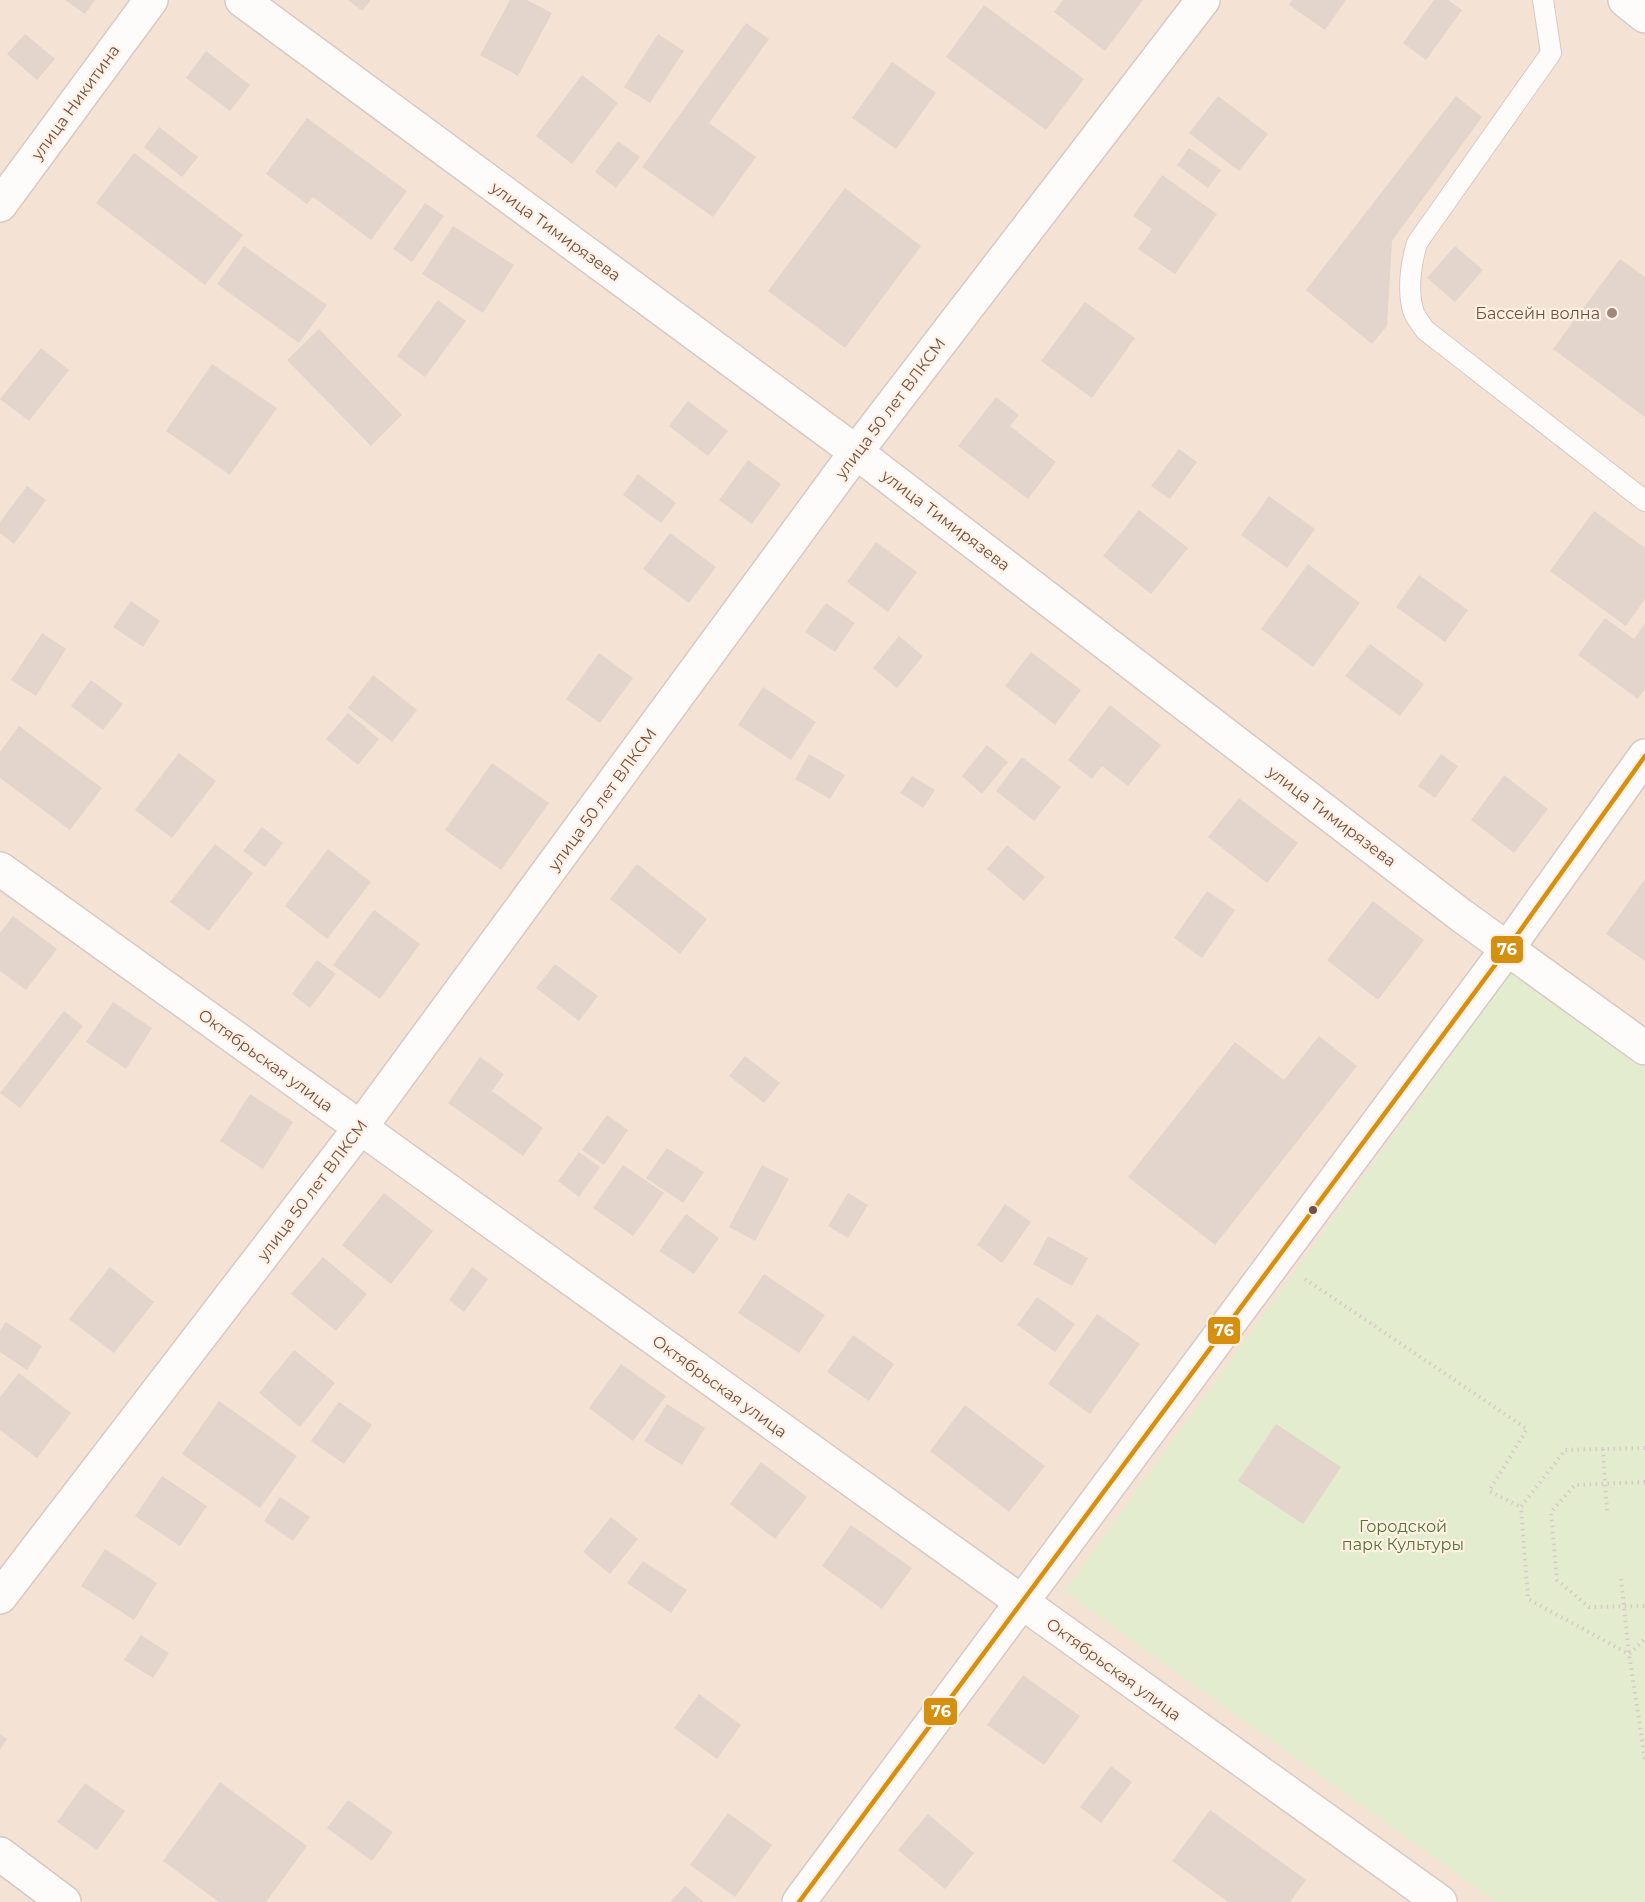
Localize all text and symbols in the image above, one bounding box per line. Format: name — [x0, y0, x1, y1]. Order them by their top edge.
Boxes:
street label: улица Никитина — [27, 41, 123, 164]
street label: улица Тимирязева — [486, 177, 624, 285]
place label: Бассейн волна — [1475, 304, 1600, 323]
marker: Бассейн волна — [1605, 306, 1619, 320]
street label: улица 50 лет ВЛКСМ — [831, 334, 950, 483]
street label: улица Тимирязева — [877, 465, 1014, 575]
street label: улица 50 лет ВЛКСМ — [544, 724, 660, 875]
street label: улица Тимирязева — [1263, 761, 1400, 871]
line badge: 76 — [1490, 935, 1524, 964]
text: 76 — [1497, 940, 1517, 959]
street label: Октябрьская улица — [195, 1005, 337, 1116]
street label: улица 50 лет ВЛКСМ — [253, 1116, 372, 1265]
unlabelled marker — [1307, 1204, 1319, 1216]
line badge: 76 — [1207, 1316, 1241, 1345]
text: 76 — [1214, 1321, 1234, 1340]
street label: Октябрьская улица — [649, 1331, 791, 1442]
park label: Городской парк Культуры — [1342, 1517, 1464, 1554]
street label: Октябрьская улица — [1043, 1614, 1185, 1725]
line badge: 76 — [923, 1697, 958, 1726]
text: 76 — [931, 1702, 951, 1721]

